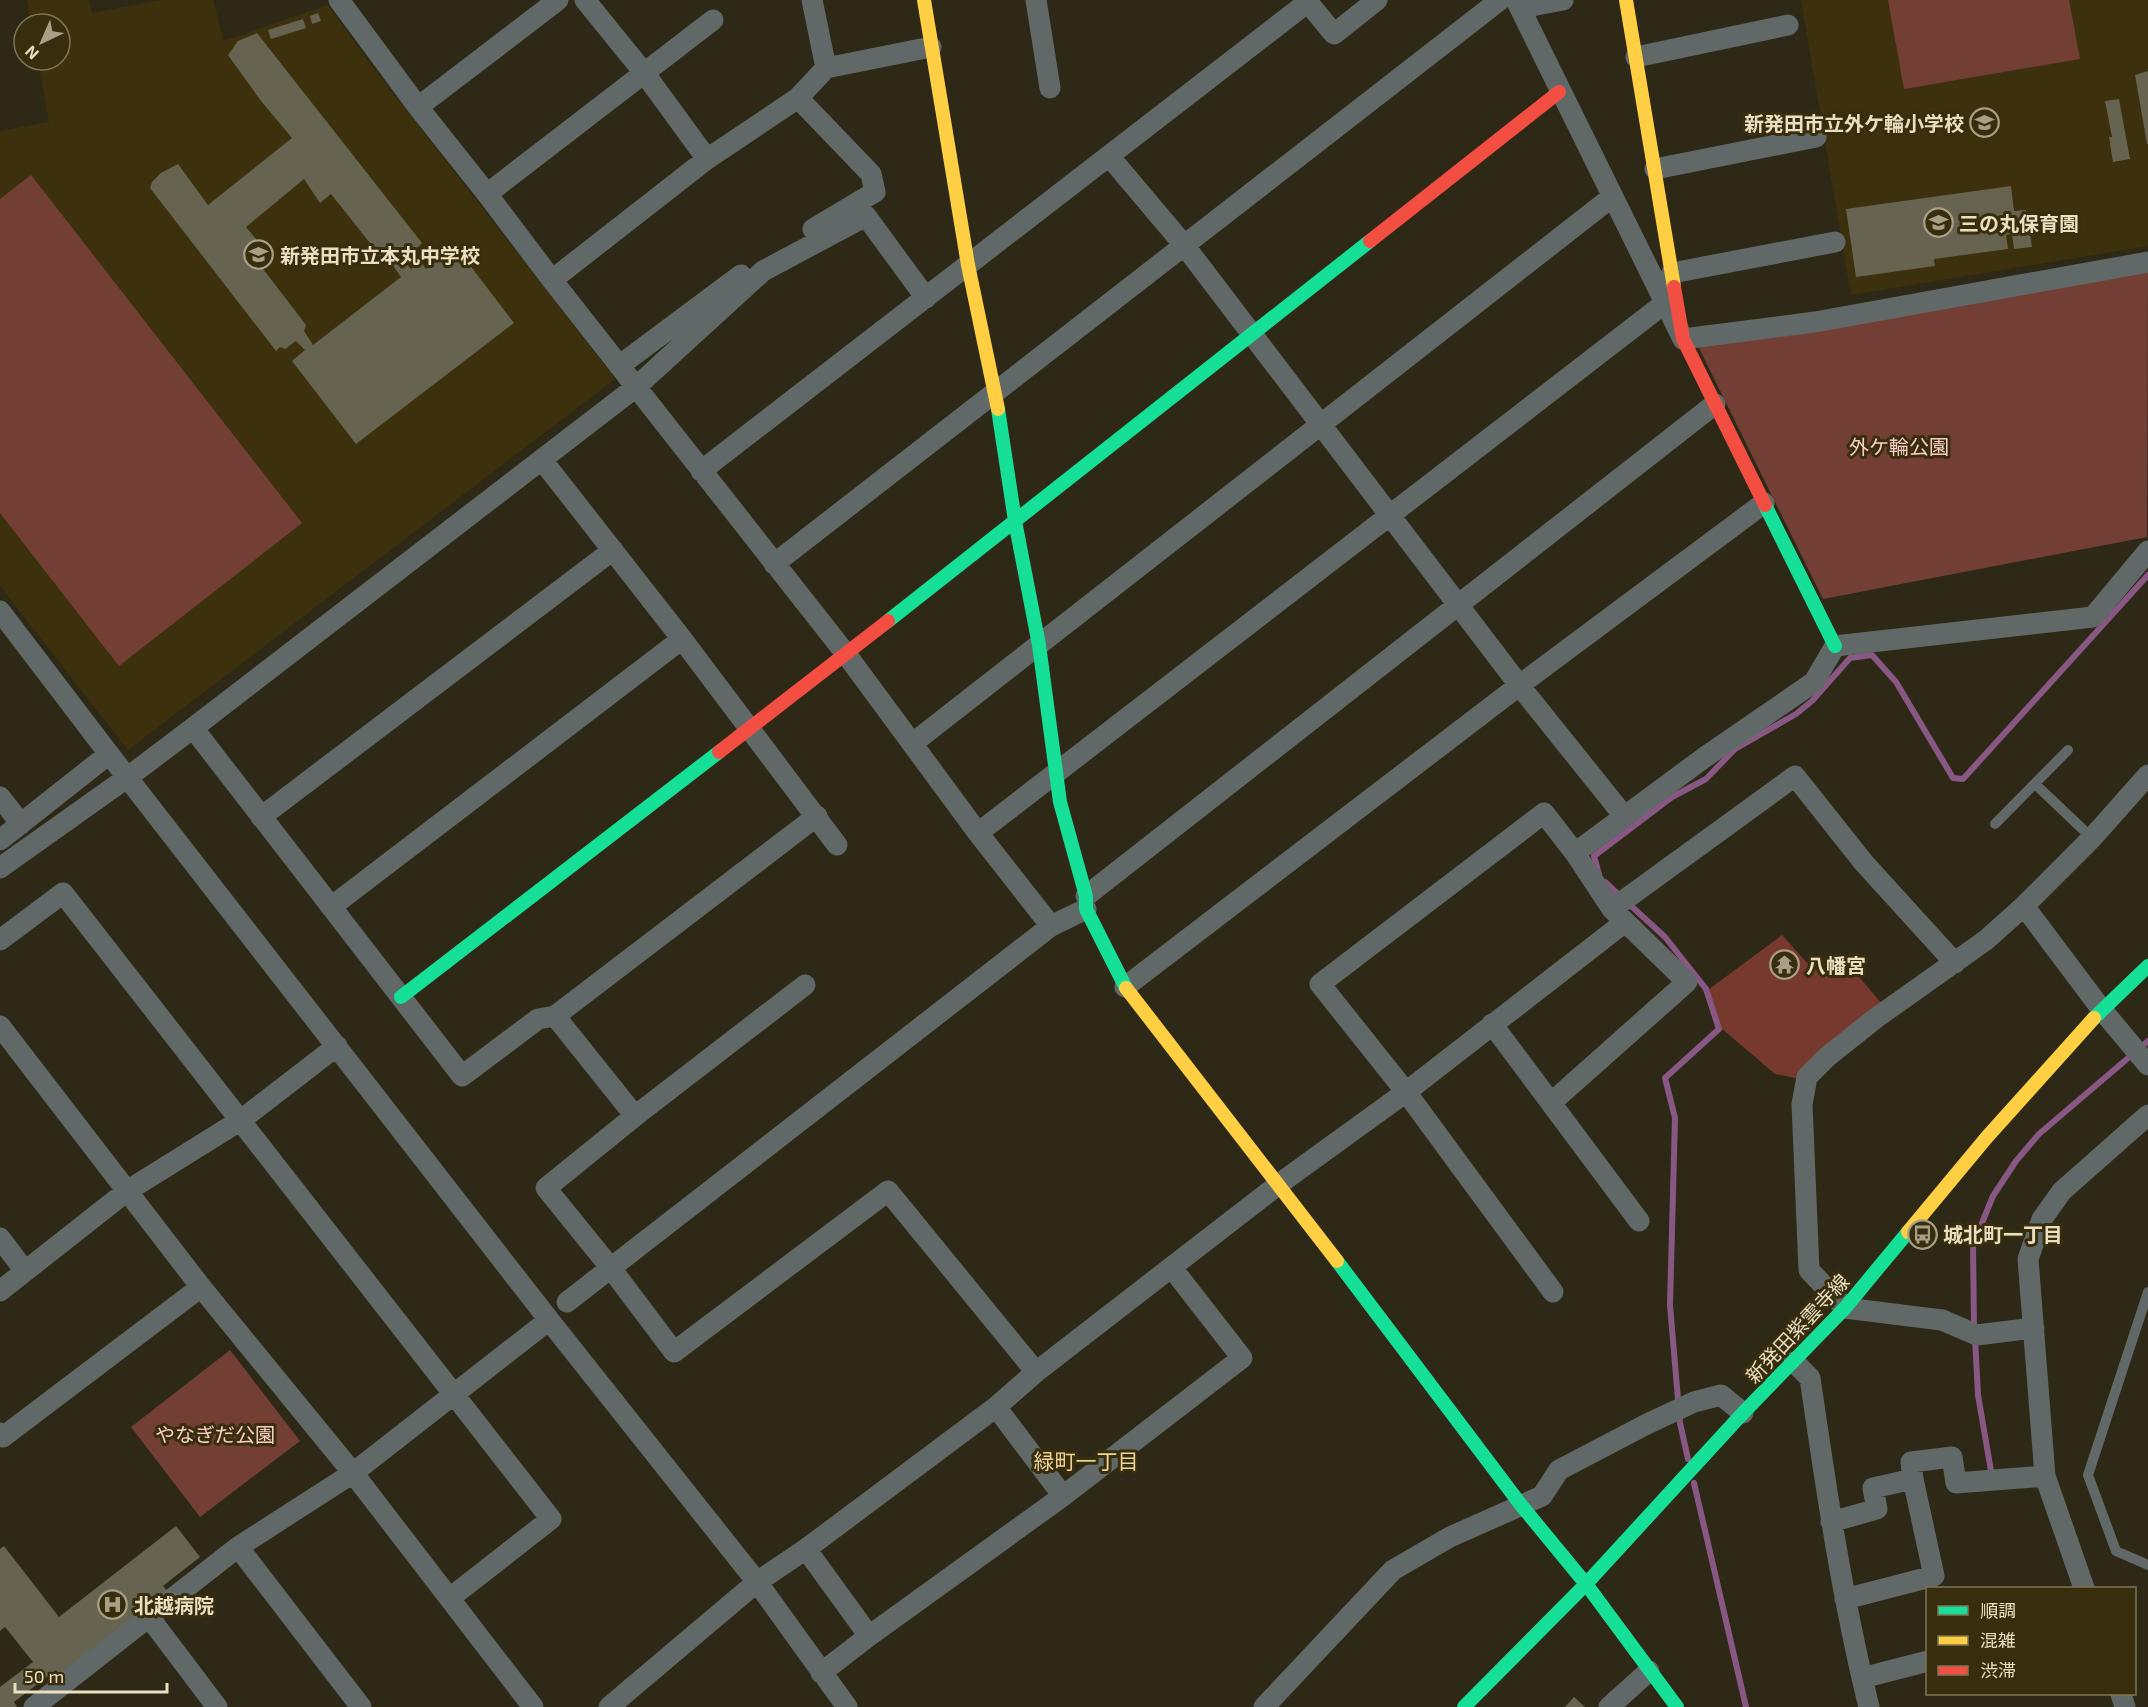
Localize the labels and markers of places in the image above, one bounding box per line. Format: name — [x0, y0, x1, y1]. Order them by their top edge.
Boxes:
school or university icon: 新発田市立外ケ輪小学校 — [1969, 107, 2001, 139]
place label: 新発田市立外ケ輪小学校 — [1744, 111, 1964, 135]
school or university icon: 三の丸保育園 — [1922, 207, 1954, 239]
place label: 三の丸保育園 — [1959, 211, 2079, 235]
school or university icon: 新発田市立本丸中学校 — [243, 239, 275, 271]
place label: 新発田市立本丸中学校 — [280, 243, 480, 267]
temple icon: 八幡宮 — [1769, 949, 1801, 981]
place label: 八幡宮 — [1806, 953, 1866, 977]
bus stop icon: 城北町一丁目 — [1906, 1218, 1938, 1250]
place label: 城北町一丁目 — [1943, 1222, 2063, 1246]
hospital icon: 北越病院 — [97, 1589, 129, 1621]
place label: 北越病院 — [134, 1593, 214, 1617]

